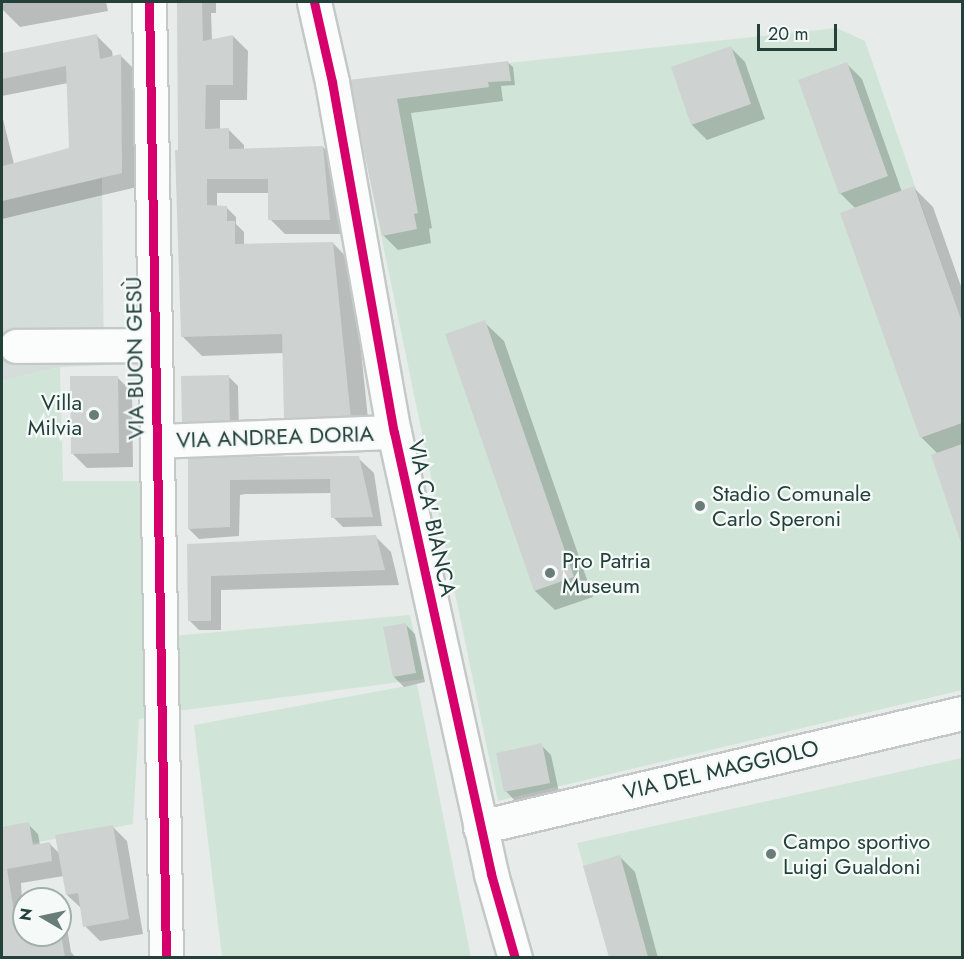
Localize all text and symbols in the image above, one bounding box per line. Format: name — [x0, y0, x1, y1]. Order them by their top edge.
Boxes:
scale bar — [760, 12, 840, 50]
text: 20 m — [768, 21, 808, 47]
street label: VIA BUON GESÙ — [120, 276, 150, 440]
place label: Villa Milvia — [27, 389, 82, 440]
marker: Villa Milvia — [87, 408, 101, 422]
street label: VIA ANDREA DORIA — [176, 420, 374, 454]
street label: VIA CA' BIANCA — [402, 437, 462, 599]
place label: Stadio Comunale Carlo Speroni — [712, 480, 871, 532]
marker: Stadio Comunale Carlo Speroni — [693, 499, 707, 513]
place label: Pro Patria Museum — [562, 547, 651, 598]
marker: Pro Patria Museum — [543, 566, 557, 580]
street label: VIA DEL MAGGIOLO — [621, 735, 821, 805]
place label: Campo sportivo Luigi Gualdoni — [783, 828, 930, 879]
marker: Campo sportivo Luigi Gualdoni — [764, 847, 778, 861]
north arrow — [12, 887, 72, 947]
text: N — [13, 906, 38, 922]

